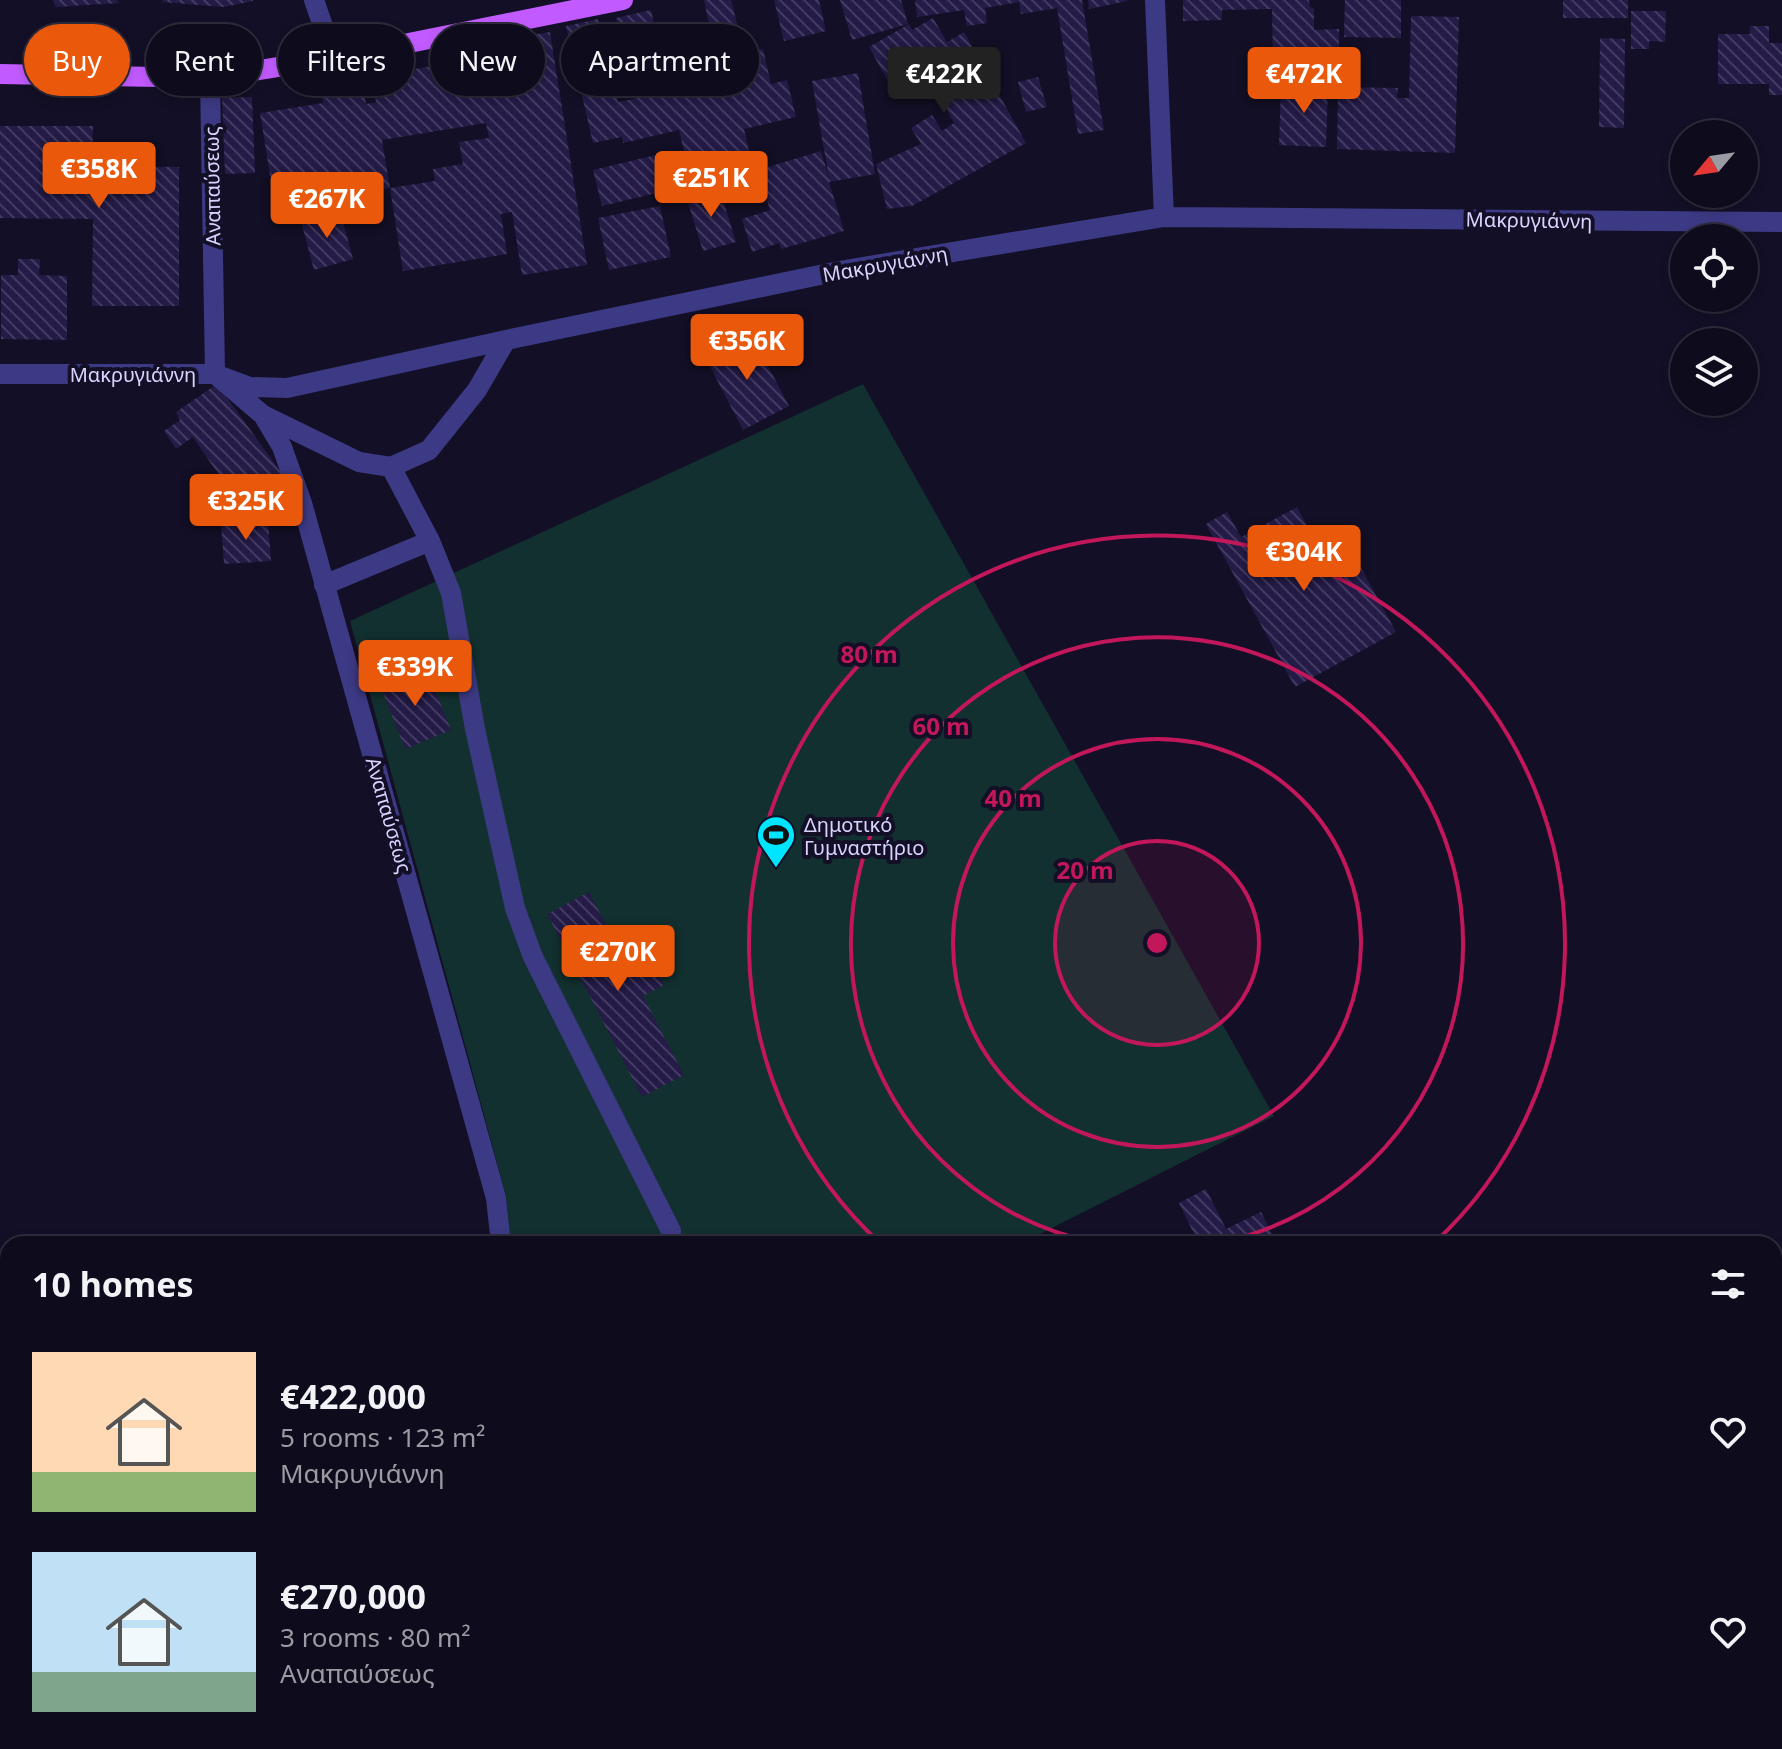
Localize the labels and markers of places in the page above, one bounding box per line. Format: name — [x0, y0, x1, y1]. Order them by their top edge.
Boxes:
pin: €422K — [888, 47, 1000, 115]
pin: €472K — [1248, 47, 1360, 115]
pin: €358K — [43, 142, 155, 210]
pin: €251K — [655, 151, 767, 219]
pin: €267K — [271, 172, 383, 240]
pin: €356K — [691, 314, 803, 382]
pin: €325K — [190, 474, 302, 542]
pin: €304K — [1248, 525, 1360, 593]
pin: €339K — [359, 640, 471, 708]
place label: Δημοτικό Γυμναστήριο — [804, 811, 924, 861]
sports icon: Δημοτικό Γυμναστήριο — [755, 814, 797, 869]
pin: €270K — [562, 925, 674, 993]
centre of rings — [1143, 929, 1171, 957]

